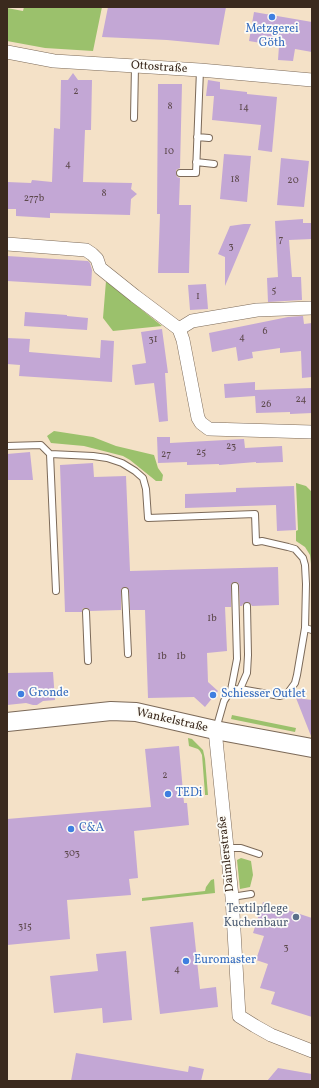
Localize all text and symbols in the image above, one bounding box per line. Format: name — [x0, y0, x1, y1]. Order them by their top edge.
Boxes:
marker: Metzgerei Göth — [267, 12, 277, 22]
place label: Metzgerei Göth — [246, 23, 298, 51]
street label: Ottostraße — [130, 59, 188, 77]
house number: 2 — [73, 86, 79, 98]
house number: 8 — [167, 101, 173, 113]
house number: 14 — [239, 102, 249, 114]
house number: 10 — [164, 146, 174, 158]
house number: 4 — [65, 159, 71, 171]
house number: 18 — [231, 174, 239, 186]
house number: 20 — [287, 175, 299, 187]
house number: 8 — [101, 188, 107, 200]
house number: 277b — [24, 193, 44, 205]
house number: 7 — [279, 234, 283, 246]
house number: 3 — [228, 241, 234, 253]
house number: 5 — [272, 285, 276, 297]
house number: 1 — [196, 291, 200, 303]
house number: 6 — [262, 326, 268, 338]
house number: 4 — [239, 332, 245, 344]
house number: 31 — [148, 334, 158, 346]
house number: 24 — [295, 394, 307, 406]
house number: 26 — [261, 399, 271, 411]
house number: 23 — [226, 441, 236, 453]
house number: 25 — [196, 447, 206, 459]
house number: 27 — [161, 449, 171, 461]
house number: 1b — [207, 613, 217, 625]
house number: 1b — [157, 651, 167, 663]
house number: 1b — [176, 651, 186, 663]
place label: Gronde — [29, 687, 69, 701]
place label: Schiesser Outlet — [221, 688, 306, 702]
marker: Gronde — [16, 689, 26, 699]
marker: Schiesser Outlet — [208, 690, 218, 700]
street label: Wankelstraße — [135, 706, 209, 736]
house number: 2 — [162, 770, 168, 782]
place label: TEDi — [176, 787, 202, 801]
marker: TEDi — [163, 789, 173, 799]
street label: Daimlerstraße — [216, 815, 238, 893]
place label: C&A — [79, 822, 104, 836]
marker: C&A — [66, 824, 76, 834]
house number: 303 — [64, 848, 80, 860]
place label: Textilpflege Kuchenbaur — [224, 903, 288, 931]
marker: Textilpflege Kuchenbaur — [291, 912, 301, 922]
house number: 315 — [18, 921, 32, 933]
house number: 3 — [283, 942, 289, 954]
place label: Euromaster — [194, 954, 256, 968]
marker: Euromaster — [181, 956, 191, 966]
house number: 4 — [174, 964, 180, 976]

